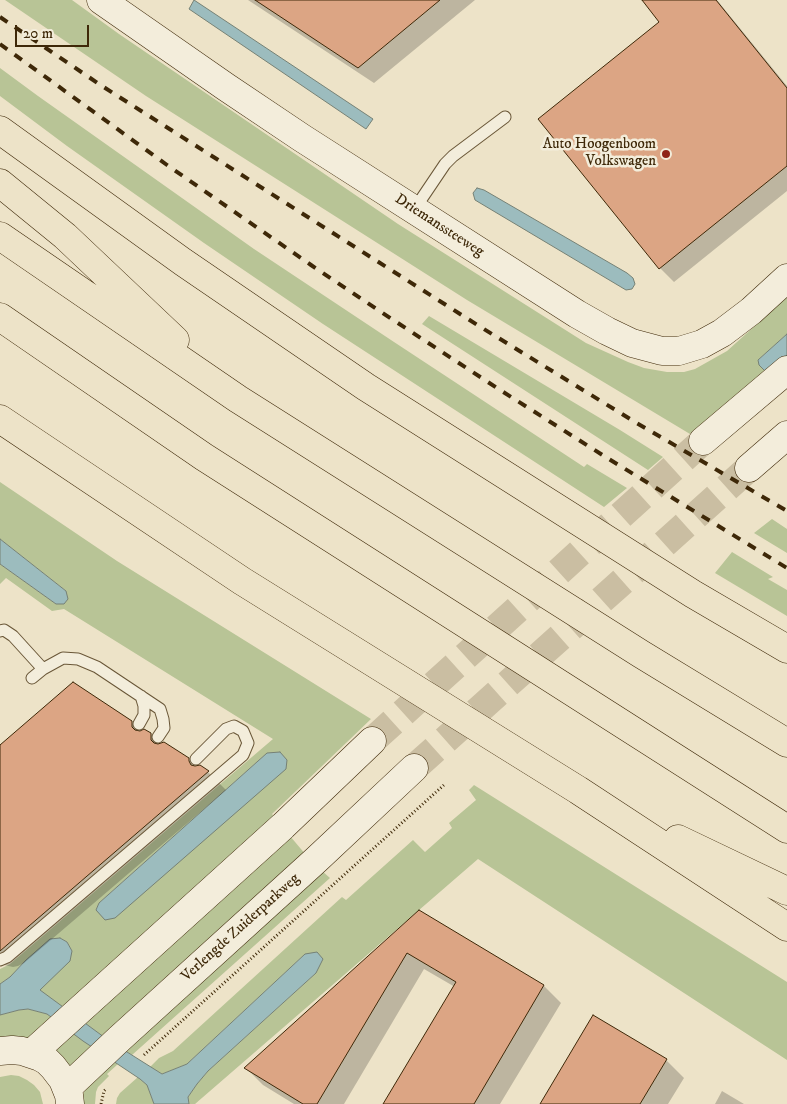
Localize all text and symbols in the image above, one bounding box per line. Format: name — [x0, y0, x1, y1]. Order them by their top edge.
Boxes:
scale bar — [18, 15, 91, 47]
text: 20 m — [23, 24, 53, 43]
place label: Auto Hoogenboom Volkswagen — [543, 136, 656, 171]
marker: Auto Hoogenboom Volkswagen — [660, 148, 672, 160]
street label: Driemanssteeweg — [391, 191, 487, 261]
street label: Verlengde Zuiderparkweg — [178, 870, 304, 986]

